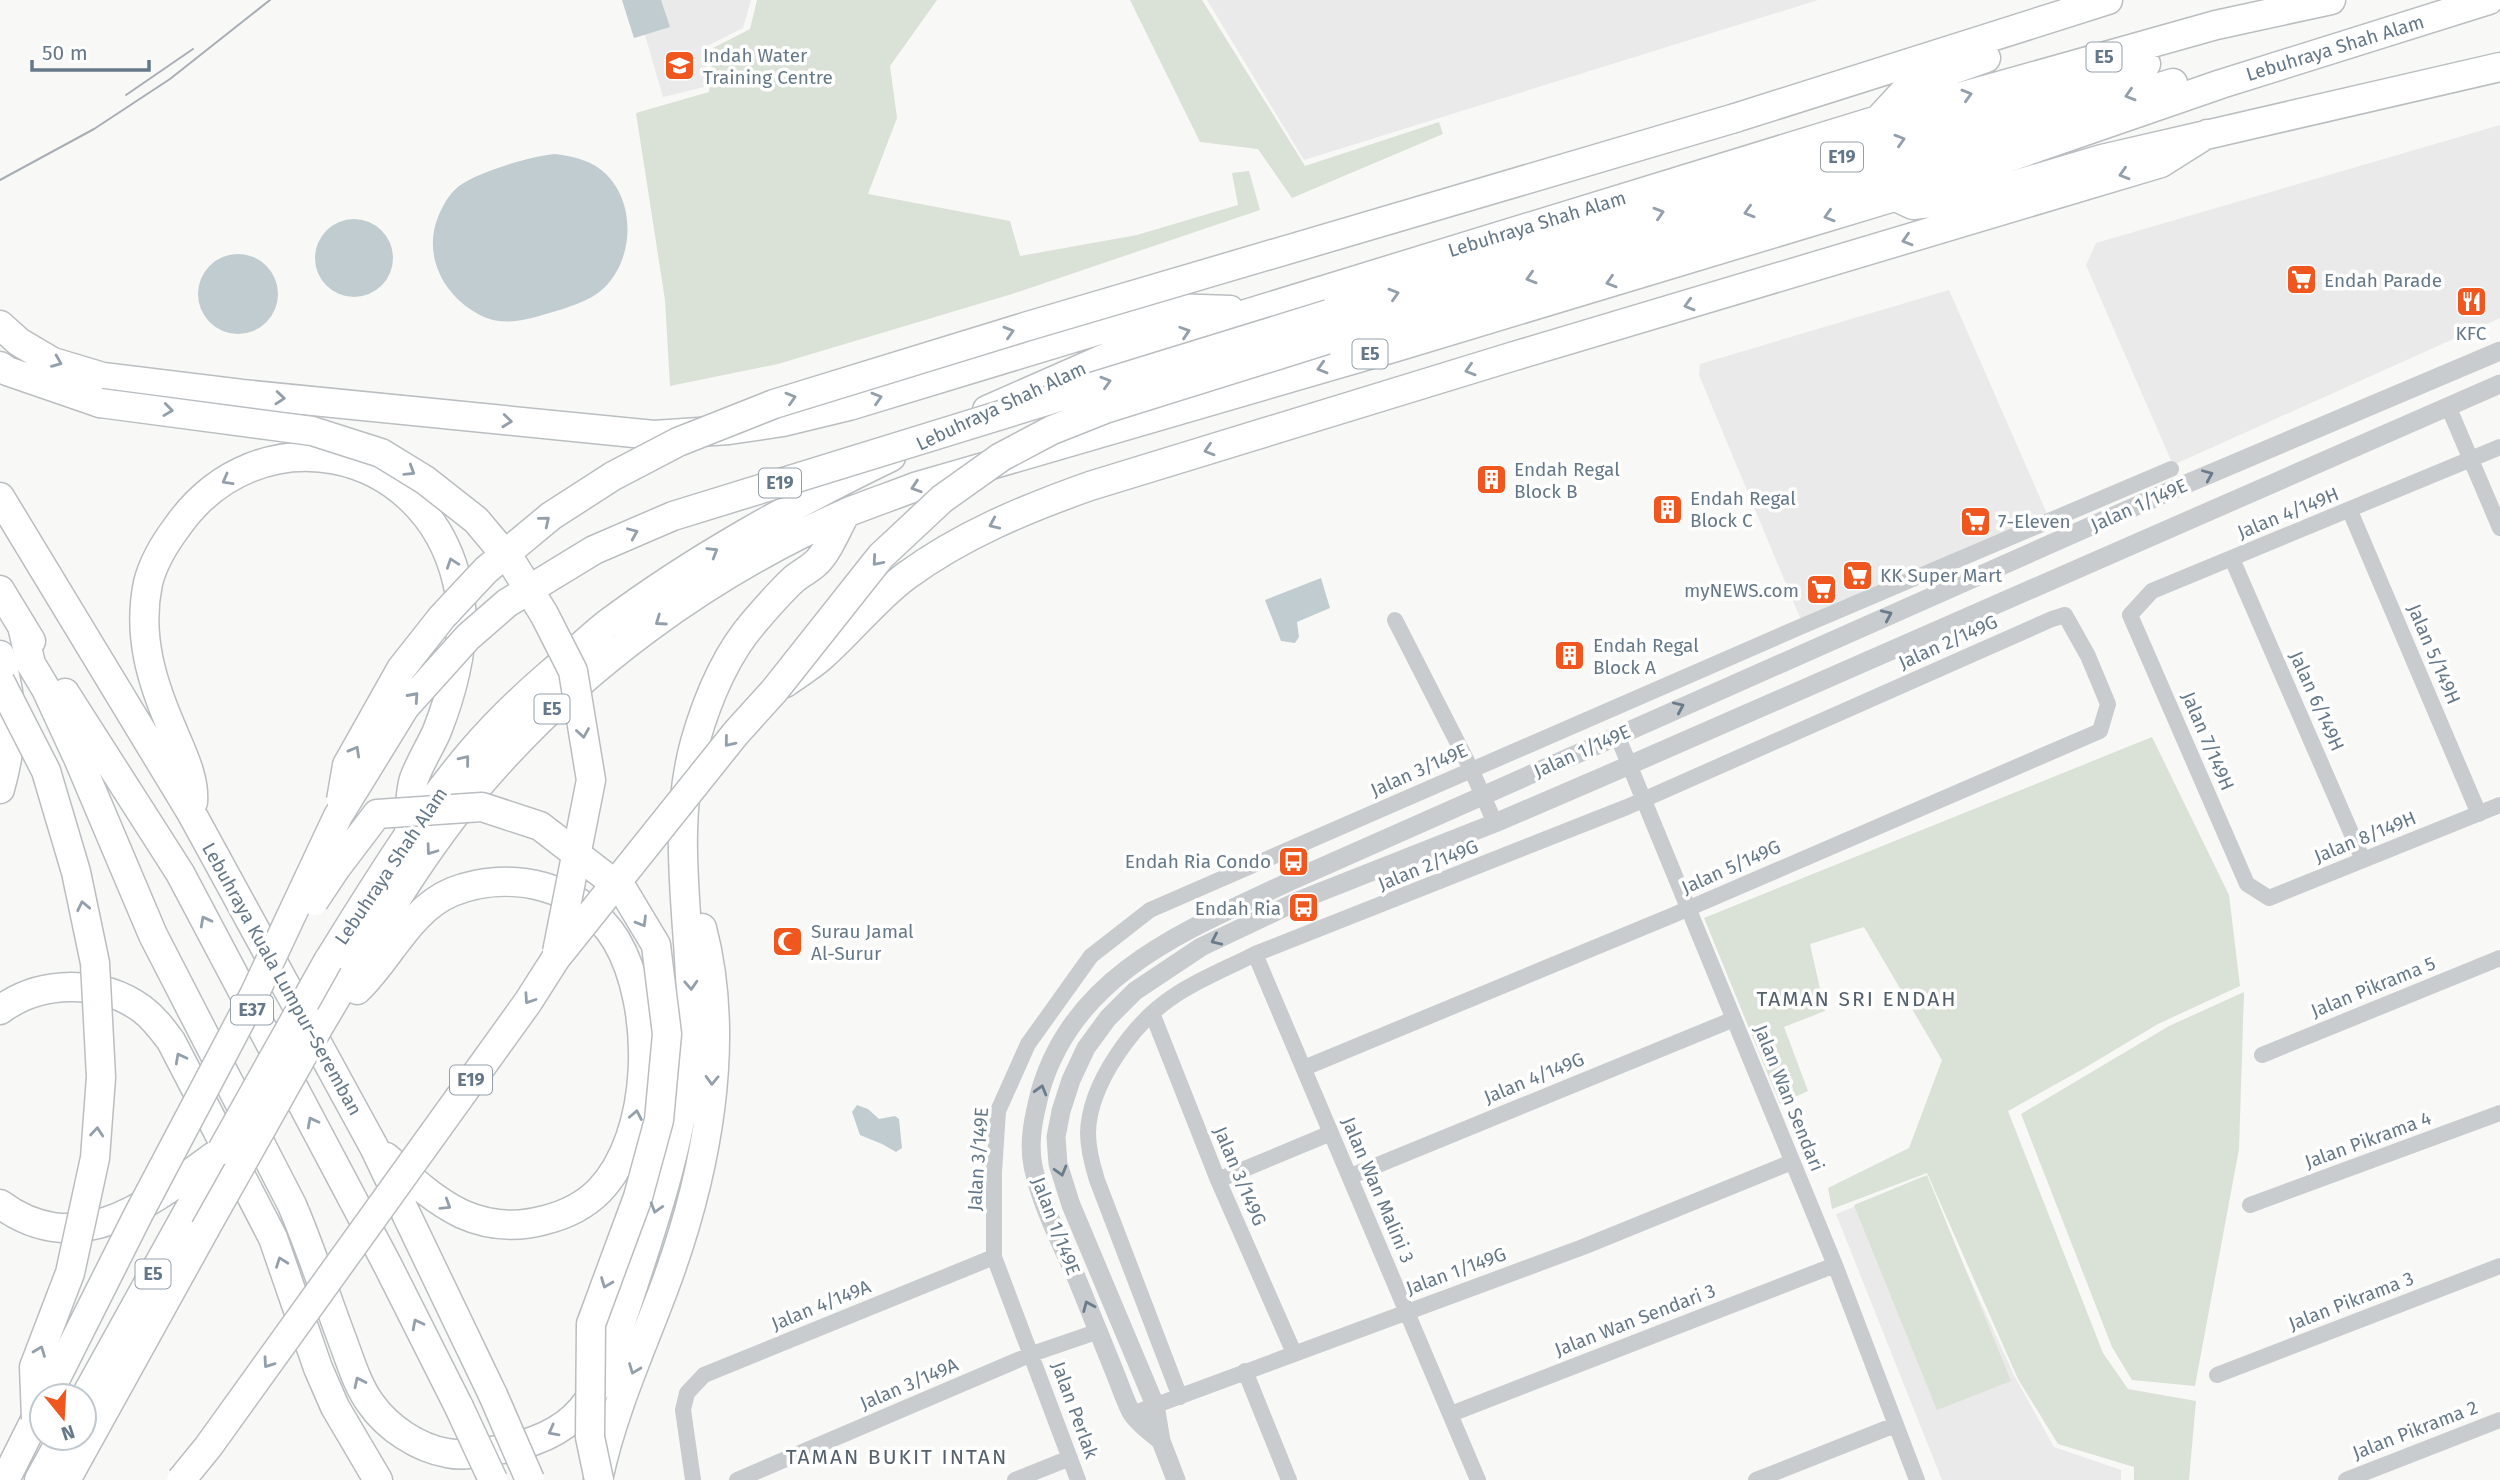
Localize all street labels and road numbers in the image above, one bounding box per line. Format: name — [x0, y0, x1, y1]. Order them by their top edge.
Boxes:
street label: Lebuhraya Shah Alam — [2243, 10, 2427, 86]
road number: E5 — [2086, 42, 2122, 72]
road number: E19 — [1821, 142, 1863, 172]
street label: Lebuhraya Shah Alam — [1445, 186, 1629, 262]
road number: E5 — [1352, 340, 1388, 368]
street label: Lebuhraya Shah Alam — [912, 356, 1090, 456]
road number: E19 — [759, 468, 801, 498]
street label: Jalan 1/149E — [2087, 474, 2191, 536]
street label: Jalan 4/149H — [2234, 482, 2342, 544]
street label: Jalan 5/149H — [2403, 600, 2465, 708]
street label: Jalan 2/149G — [1895, 610, 2001, 674]
street label: Jalan 6/149H — [2285, 647, 2349, 755]
street label: Jalan 7/149H — [2177, 688, 2239, 794]
road number: E5 — [534, 694, 570, 724]
street label: Jalan 1/149E — [1530, 720, 1634, 782]
street label: Jalan 3/149E — [1367, 738, 1471, 802]
street label: Lebuhraya Shah Alam — [330, 783, 452, 949]
street label: Jalan 8/149H — [2311, 806, 2419, 868]
street label: Jalan 2/149G — [1375, 834, 1481, 896]
street label: Jalan 5/149G — [1678, 835, 1784, 899]
street label: Lebuhraya Kuala Lumpur–Seremban — [197, 839, 367, 1119]
street label: Jalan Pikrama 5 — [2307, 952, 2439, 1022]
road number: E37 — [231, 995, 273, 1024]
street label: Jalan Wan Sendari — [1749, 1021, 1829, 1175]
street label: Jalan 4/149G — [1480, 1047, 1588, 1109]
road number: E19 — [450, 1065, 492, 1094]
street label: Jalan 3/149E — [963, 1106, 993, 1212]
street label: Jalan Pikrama 4 — [2302, 1106, 2434, 1174]
street label: Jalan Wan Malini 3 — [1337, 1114, 1419, 1266]
street label: Jalan 3/149G — [1209, 1123, 1271, 1229]
street label: Jalan 1/149E — [1027, 1174, 1085, 1278]
street label: Jalan 1/149G — [1403, 1242, 1509, 1300]
road number: E5 — [136, 1260, 170, 1288]
street label: Jalan Pikrama 3 — [2285, 1267, 2417, 1335]
street label: Jalan 4/149A — [768, 1275, 874, 1335]
street label: Jalan Wan Sendari 3 — [1551, 1279, 1719, 1361]
street label: Jalan 3/149A — [856, 1353, 962, 1415]
street label: Jalan Perlak — [1047, 1358, 1103, 1462]
street label: Jalan Pikrama 2 — [2349, 1396, 2481, 1464]

